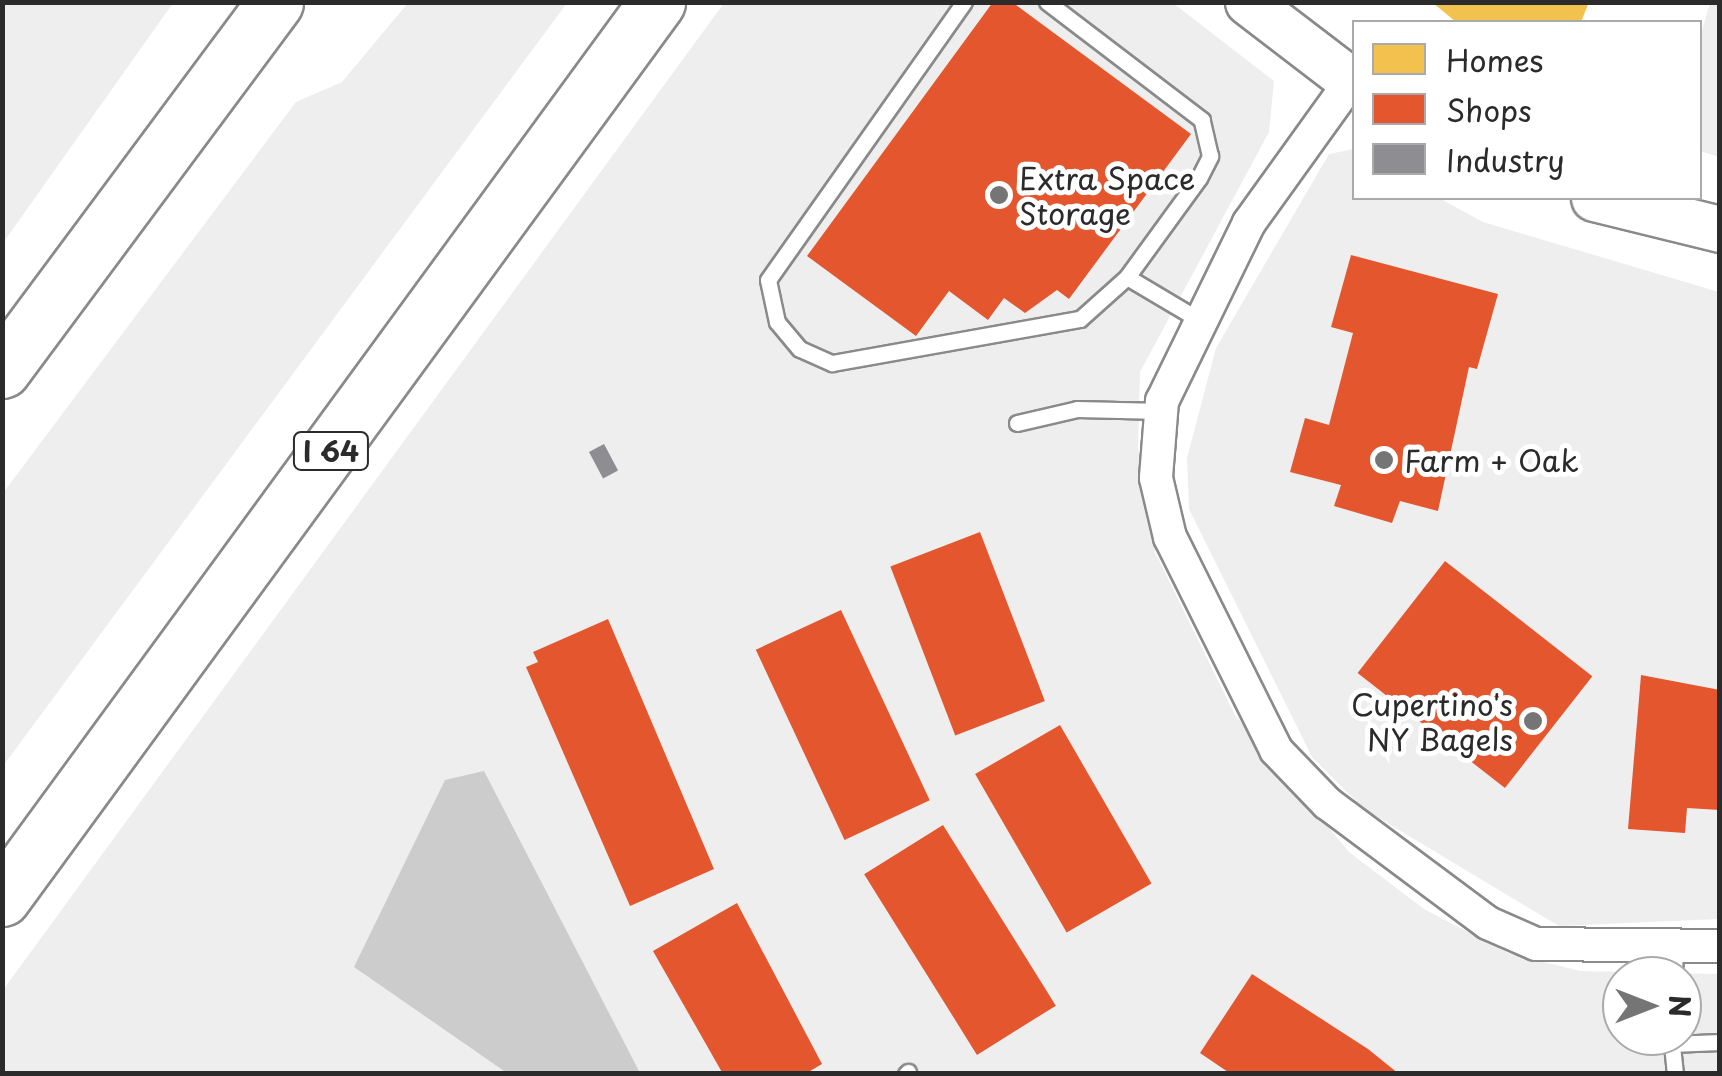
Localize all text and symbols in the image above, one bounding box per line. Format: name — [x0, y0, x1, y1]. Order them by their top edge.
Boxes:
legend — [1352, 20, 1702, 200]
text: Homes — [1446, 37, 1543, 82]
text: Shops — [1446, 87, 1532, 132]
text: Industry — [1446, 137, 1565, 182]
place label: Extra Space Storage — [1019, 160, 1195, 230]
marker: Extra Space Storage — [988, 184, 1010, 206]
road number: I 64 — [291, 428, 371, 474]
place label: Farm + Oak — [1404, 442, 1579, 478]
marker: Farm + Oak — [1373, 449, 1395, 471]
place label: Cupertino's NY Bagels — [1351, 686, 1513, 756]
marker: Cupertino's NY Bagels — [1522, 710, 1544, 732]
north arrow — [1602, 956, 1702, 1056]
text: N — [1659, 995, 1702, 1017]

